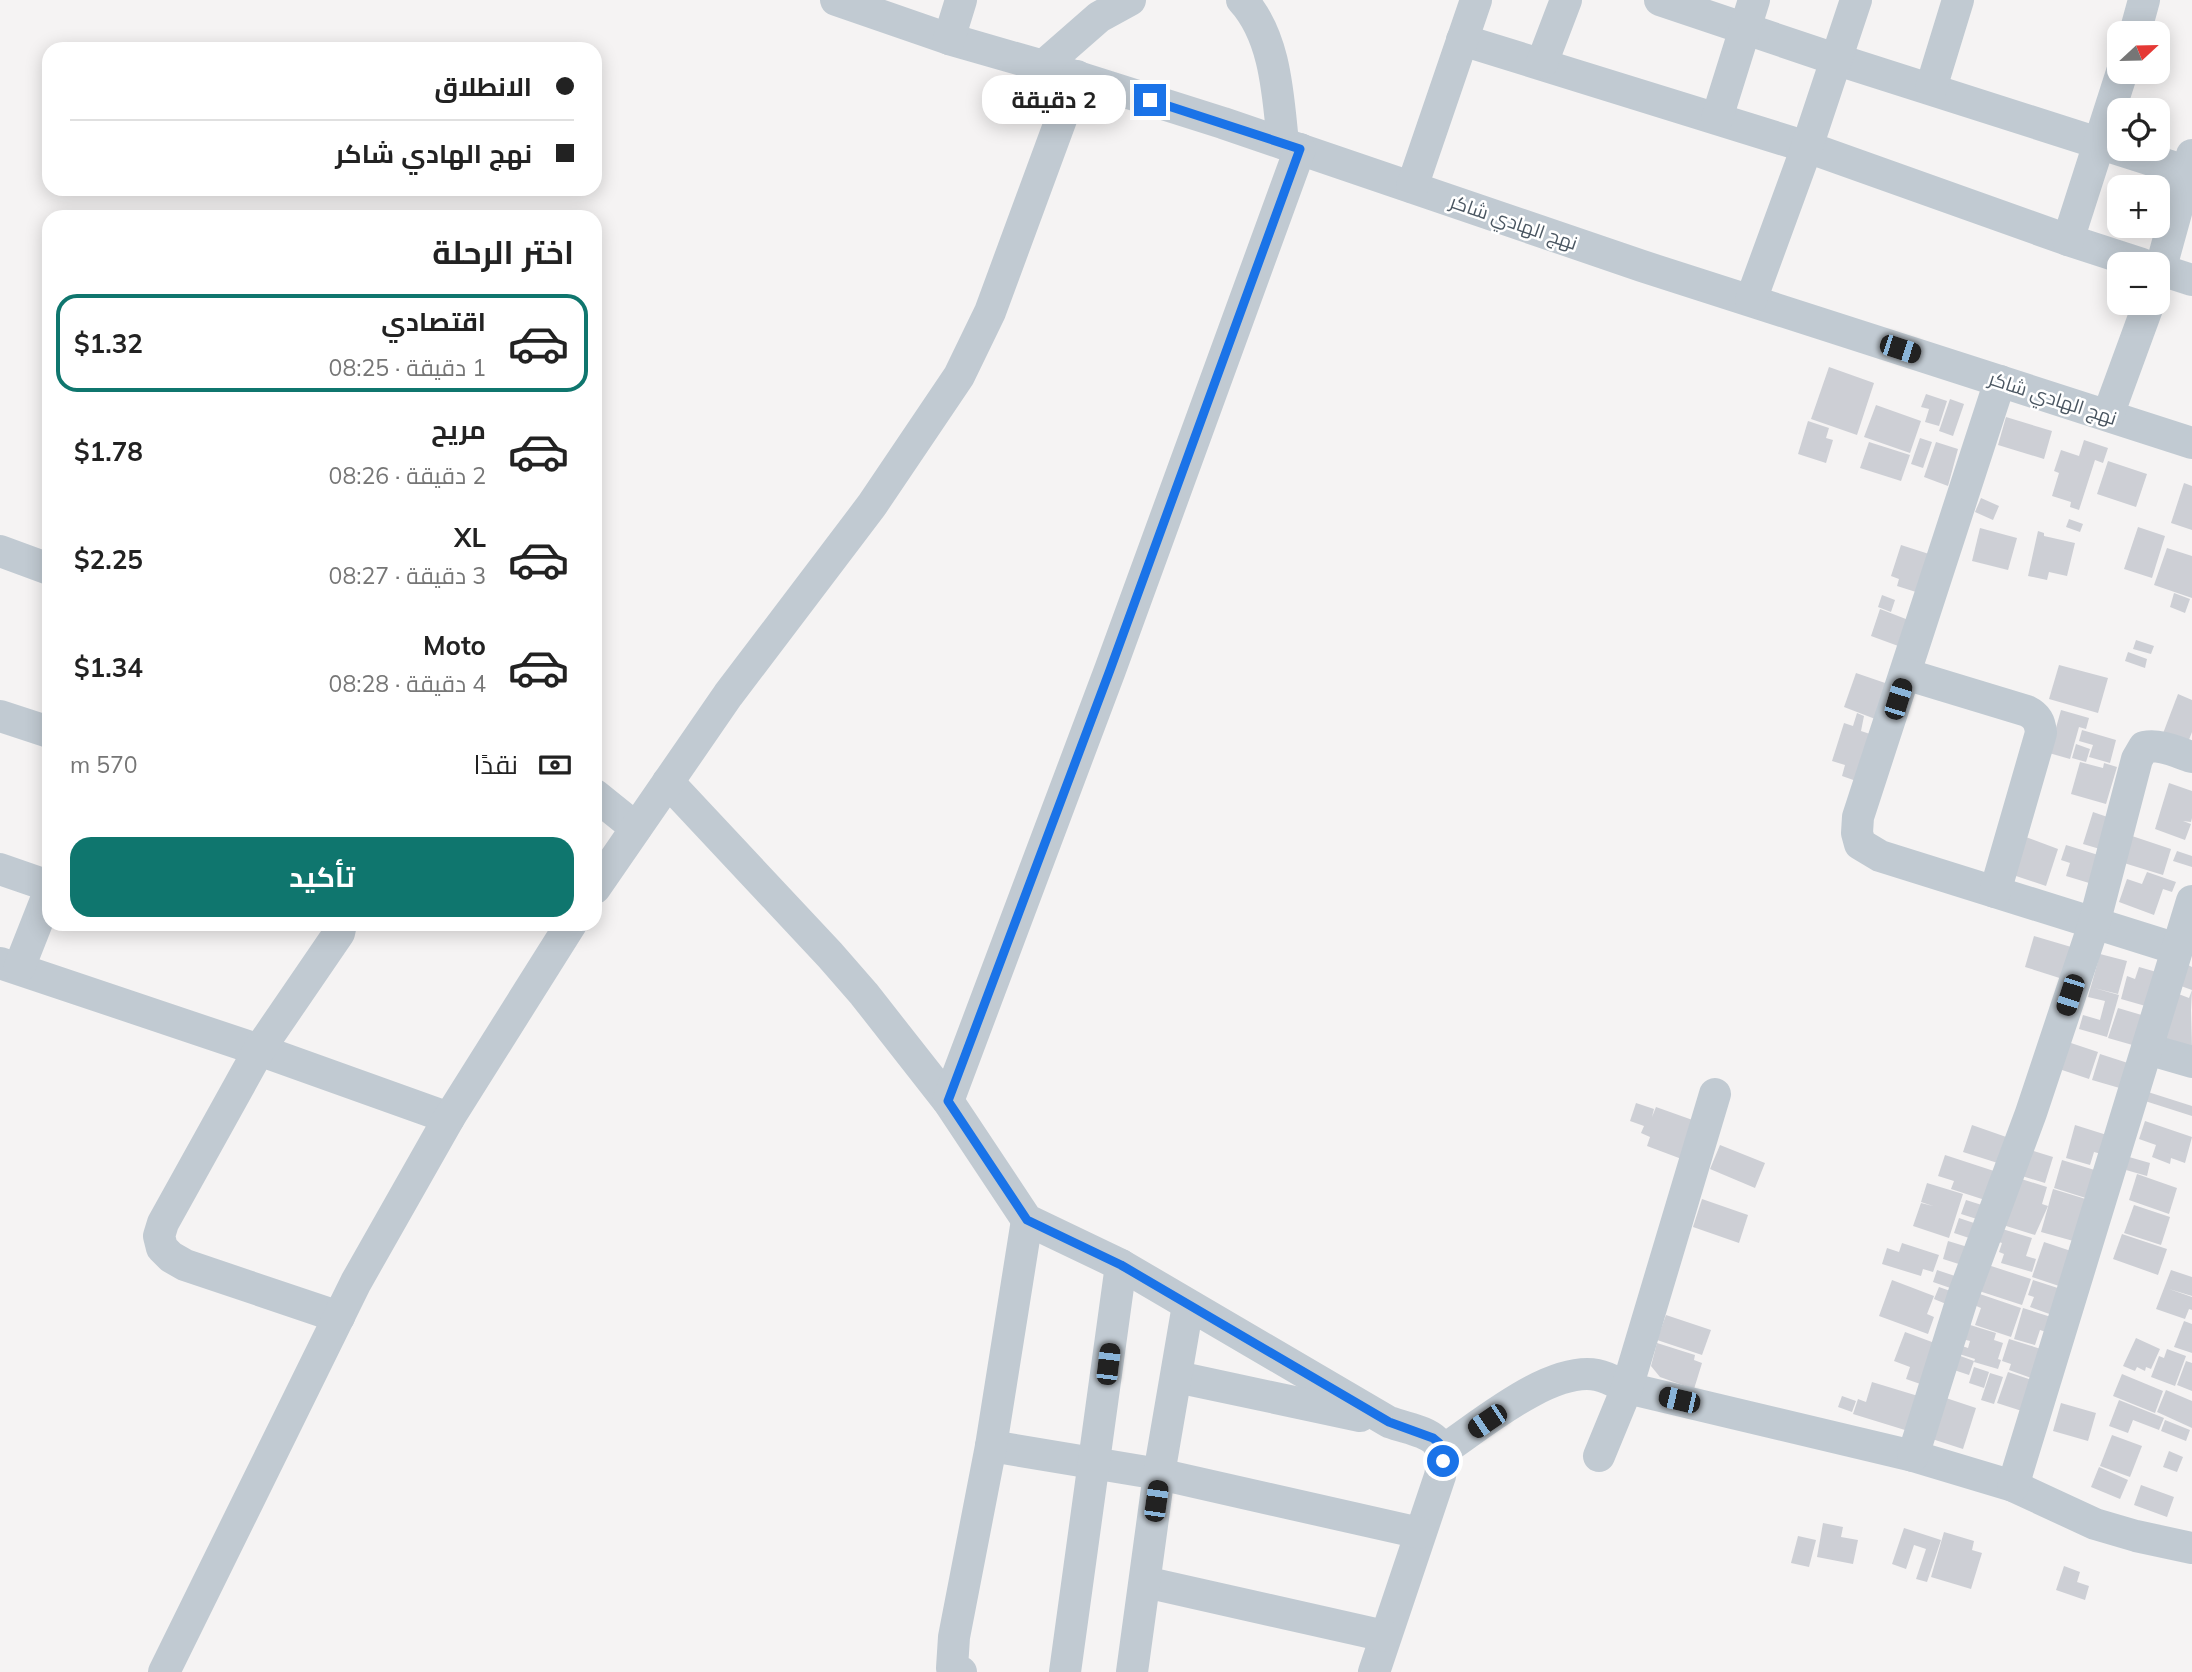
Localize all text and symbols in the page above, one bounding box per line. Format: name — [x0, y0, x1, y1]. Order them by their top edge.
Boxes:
north arrow — [2107, 21, 2170, 84]
map controls — [2107, 21, 2170, 315]
text: الانطلاق — [434, 70, 532, 103]
callout: 2 دقيقة — [982, 76, 1126, 124]
route end — [1134, 84, 1166, 116]
text: 2 دقيقة — [1011, 85, 1097, 114]
button: locate — [2107, 98, 2170, 161]
text: نهج الهادي شاكر — [335, 137, 532, 170]
button: + — [2107, 175, 2170, 238]
street label: نهج الهادي شاكر — [1445, 189, 1581, 258]
text: اختر الرحلة — [432, 232, 574, 272]
button: − — [2107, 252, 2170, 315]
text: اقتصادي — [381, 305, 486, 338]
icon: car — [507, 312, 570, 375]
text: $1.32 — [74, 327, 143, 360]
car — [1877, 333, 1924, 365]
text: 1 دقيقة · 08:25 — [329, 353, 486, 382]
street label: نهج الهادي شاكر — [1984, 366, 2120, 433]
text: مريح — [431, 413, 486, 446]
icon: car — [507, 420, 570, 483]
text: $1.78 — [74, 435, 143, 468]
text: 2 دقيقة · 08:26 — [329, 461, 486, 490]
text: XL — [454, 521, 486, 554]
icon: car — [507, 528, 570, 591]
text: $2.25 — [74, 543, 143, 576]
text: 3 دقيقة · 08:27 — [329, 561, 486, 590]
text: Moto — [423, 629, 486, 662]
icon: car — [507, 636, 570, 699]
text: $1.34 — [74, 651, 143, 684]
text: 4 دقيقة · 08:28 — [329, 669, 486, 698]
car — [1882, 676, 1915, 722]
icon: cash — [536, 746, 574, 784]
text: نقدًا — [474, 748, 518, 781]
text: 570 m — [70, 750, 138, 779]
button: تأكيد — [70, 837, 574, 917]
car — [2054, 972, 2087, 1018]
car — [1096, 1342, 1121, 1386]
car — [1657, 1385, 1702, 1415]
car — [1464, 1401, 1511, 1441]
route start — [1427, 1445, 1459, 1477]
car — [1143, 1479, 1170, 1523]

